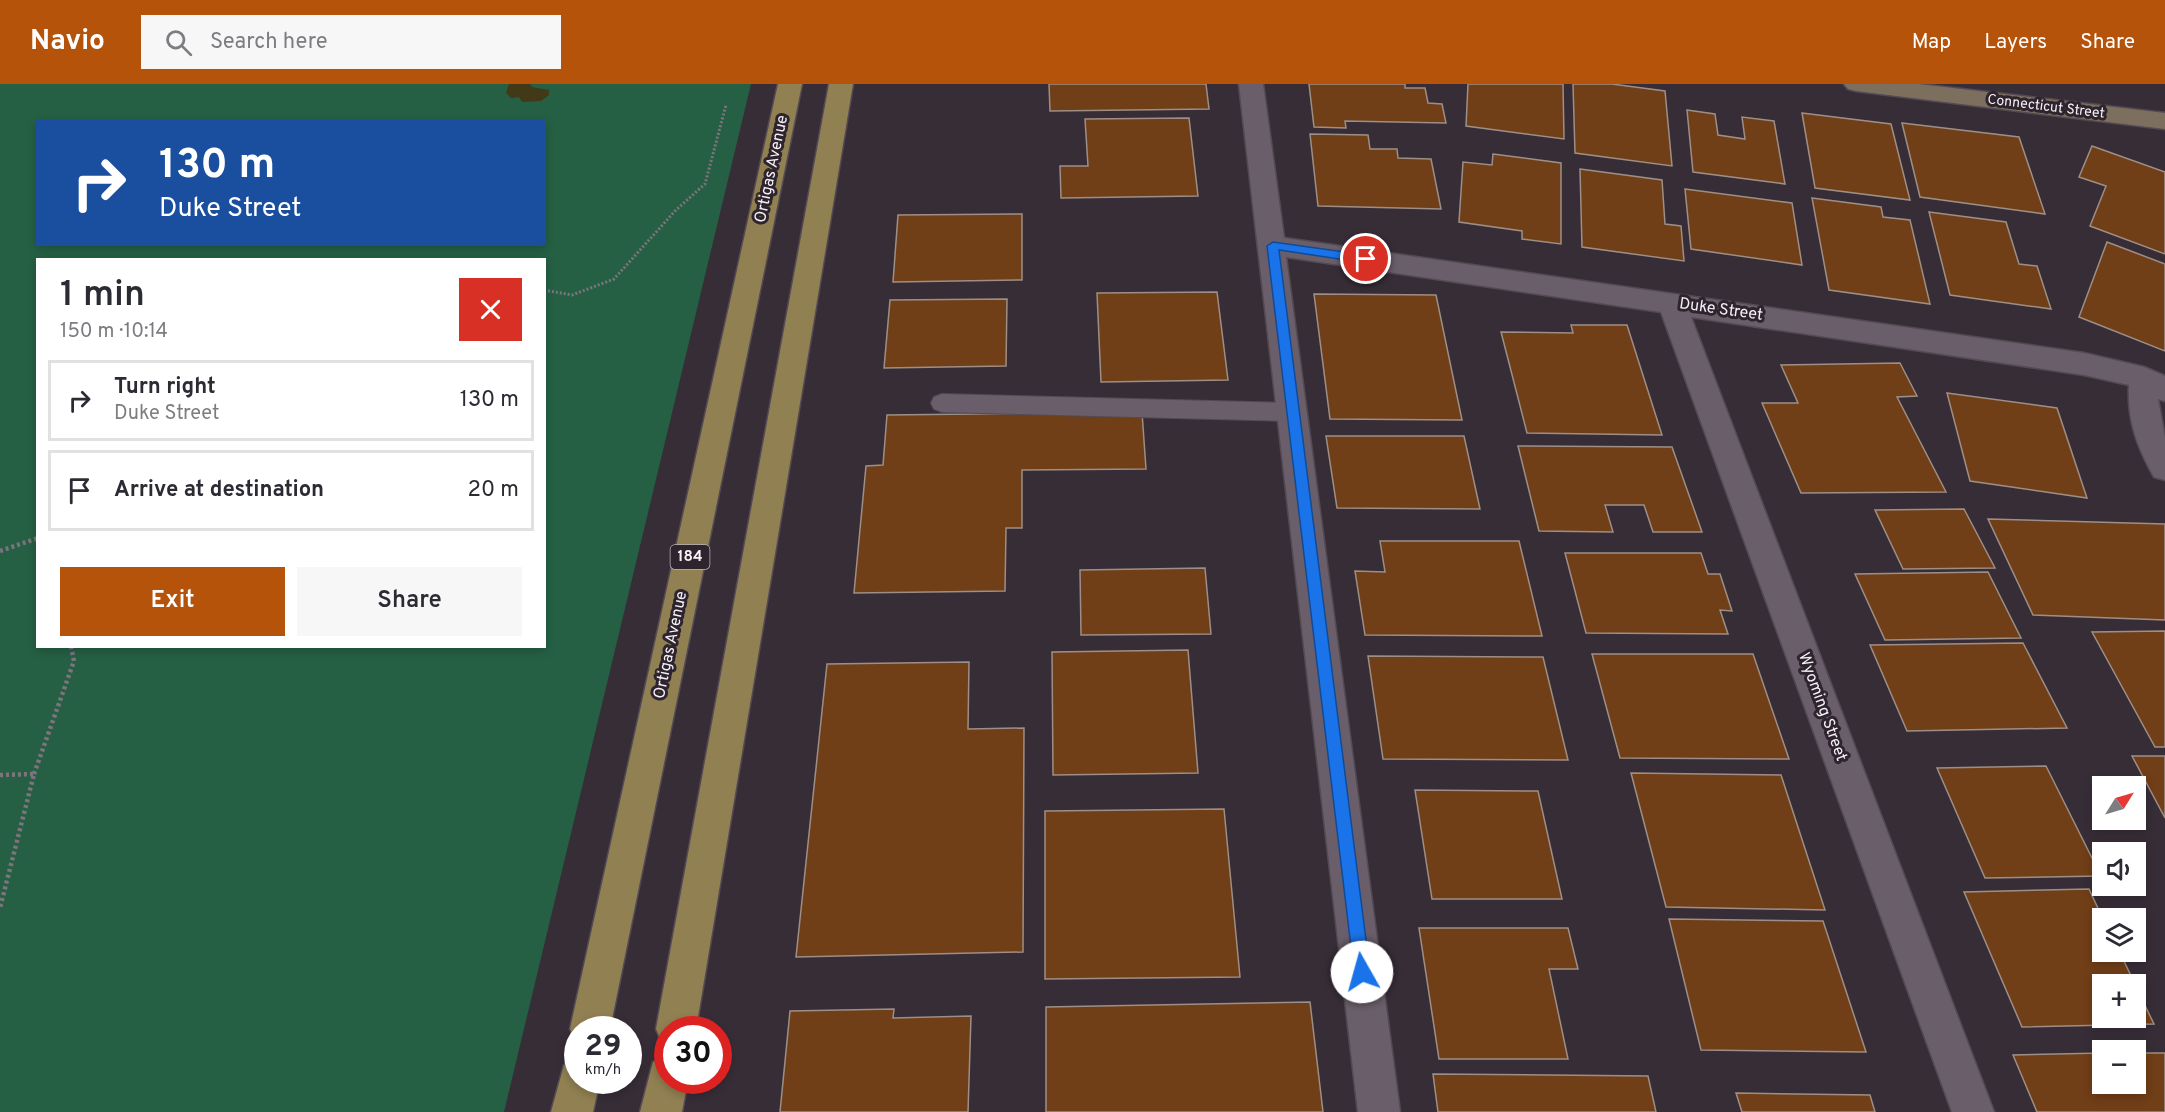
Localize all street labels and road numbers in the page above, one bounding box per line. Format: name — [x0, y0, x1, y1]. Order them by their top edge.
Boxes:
street label: Connecticut Street — [1986, 91, 2106, 123]
street label: Ortigas Avenue — [751, 113, 793, 225]
street label: Duke Street — [1678, 294, 1764, 326]
road number: 184 — [670, 545, 710, 569]
street label: Ortigas Avenue — [650, 589, 692, 701]
street label: Wyoming Street — [1793, 650, 1851, 764]

